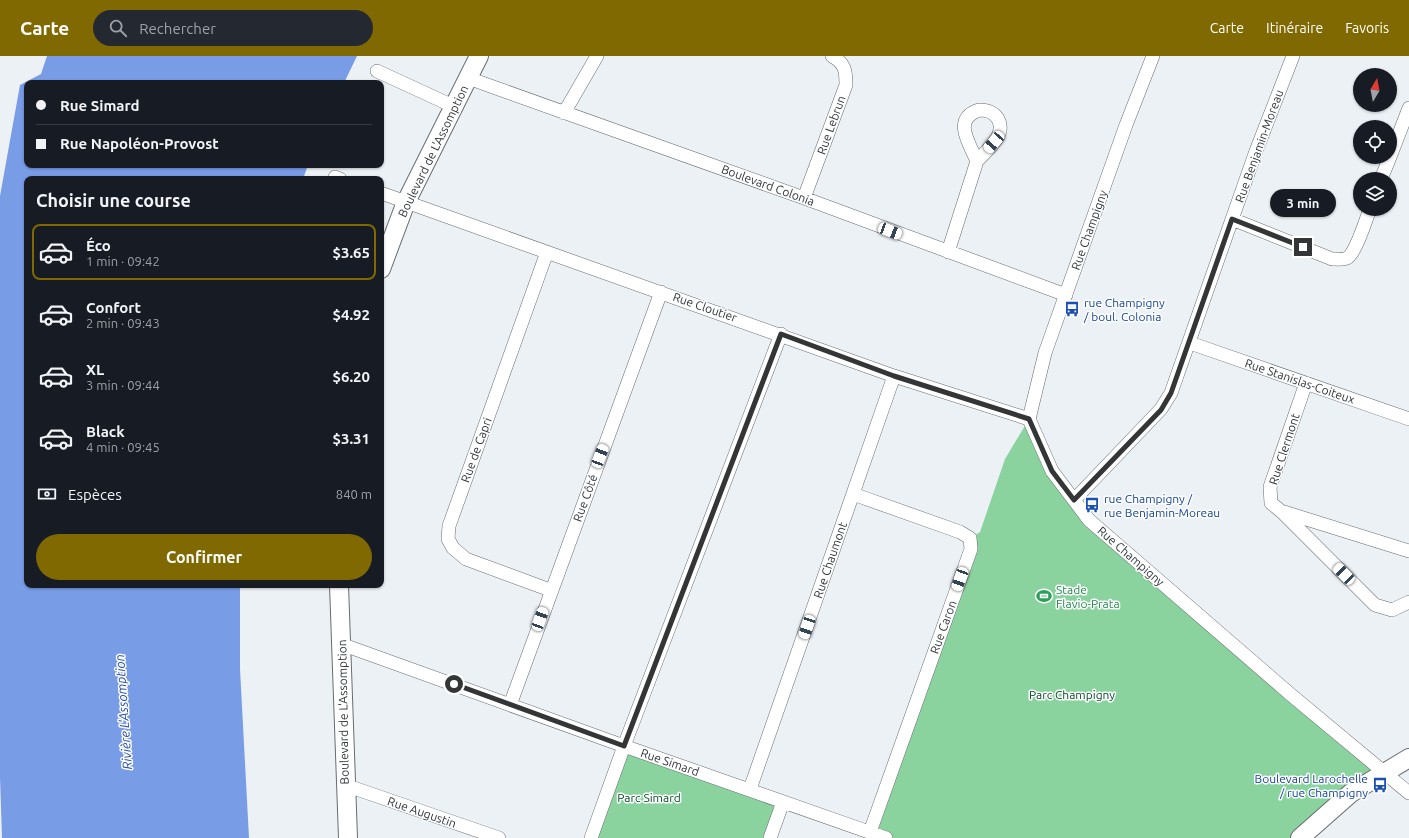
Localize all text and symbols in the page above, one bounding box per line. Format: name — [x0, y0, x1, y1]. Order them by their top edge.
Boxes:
search box — [93, 10, 373, 46]
text: Carte — [20, 17, 69, 39]
icon: search — [107, 17, 129, 39]
text: Rechercher — [139, 20, 216, 37]
text: Carte — [1210, 20, 1244, 36]
text: Itinéraire — [1266, 20, 1323, 36]
text: Favoris — [1345, 20, 1389, 36]
north arrow — [1353, 68, 1397, 112]
map controls — [1353, 68, 1397, 216]
street label: Boulevard de L'Assomption — [395, 83, 471, 219]
street label: Rue Benjamin-Moreau — [1233, 88, 1285, 204]
street label: Rue Lebrun — [814, 94, 848, 156]
text: Rue Simard — [60, 97, 140, 114]
button: locate — [1353, 120, 1397, 164]
car — [982, 129, 1006, 155]
text: Rue Napoléon-Provost — [60, 135, 219, 152]
street label: Boulevard Colonia — [720, 162, 816, 208]
button: layers — [1353, 172, 1397, 216]
street label: Rue Champigny — [1069, 188, 1110, 272]
callout: 3 min — [1270, 189, 1336, 217]
text: Choisir une course — [36, 190, 191, 210]
text: 3 min — [1287, 196, 1319, 210]
car — [877, 221, 903, 241]
icon: car — [38, 234, 74, 270]
text: Éco — [86, 237, 111, 254]
route end — [1294, 238, 1312, 256]
text: $3.65 — [332, 244, 370, 261]
text: 1 min · 09:42 — [86, 254, 160, 268]
street label: Rue Cloutier — [671, 290, 739, 324]
icon: car — [38, 296, 74, 332]
place label: rue Champigny / boul. Colonia — [1083, 296, 1165, 323]
text: Confort — [86, 299, 141, 316]
bus stop icon: rue Champigny / boul. Colonia — [1063, 300, 1081, 318]
text: $4.92 — [332, 306, 370, 323]
text: 2 min · 09:43 — [86, 316, 160, 330]
street label: Rue Stanislas-Coiteux — [1243, 356, 1357, 406]
icon: car — [38, 358, 74, 394]
text: XL — [86, 361, 104, 378]
text: $6.20 — [332, 368, 370, 385]
text: 3 min · 09:44 — [86, 378, 160, 392]
street label: Rue Clermont — [1266, 411, 1302, 486]
street label: Rue de Capri — [458, 416, 494, 484]
icon: car — [38, 420, 74, 456]
text: Black — [86, 423, 125, 440]
text: $3.31 — [332, 430, 370, 447]
text: 4 min · 09:45 — [86, 440, 160, 454]
car — [590, 443, 610, 469]
street label: Rue Côté — [570, 473, 600, 523]
icon: cash — [36, 483, 58, 505]
text: Espèces — [68, 486, 122, 503]
text: 840 m — [336, 487, 372, 501]
place label: rue Champigny / rue Benjamin-Moreau — [1104, 492, 1220, 519]
bus stop icon: rue Champigny / rue Benjamin-Moreau — [1083, 496, 1101, 514]
street label: Rue Chaumont — [811, 520, 849, 600]
street label: Rue Champigny — [1095, 524, 1167, 589]
button: Confirmer — [36, 534, 372, 580]
car — [1331, 561, 1357, 587]
car — [950, 566, 970, 592]
place label: Stade Flavio-Prata — [1056, 583, 1120, 610]
sports icon: Stade Flavio-Prata — [1035, 587, 1053, 605]
street label: Rue Caron — [927, 599, 959, 655]
car — [530, 606, 550, 632]
car — [797, 614, 817, 640]
street label: Boulevard de L'Assomption — [335, 639, 351, 785]
water label: Rivière L'Assomption — [112, 654, 134, 770]
route start — [445, 675, 463, 693]
park label: Parc Champigny — [1029, 688, 1115, 701]
street label: Rue Simard — [639, 746, 701, 778]
place label: Boulevard Larochelle / rue Champigny — [1255, 772, 1368, 799]
bus stop icon: Boulevard Larochelle / rue Champigny — [1371, 776, 1389, 794]
park label: Parc Simard — [617, 791, 681, 804]
street label: Rue Augustin — [386, 794, 458, 830]

